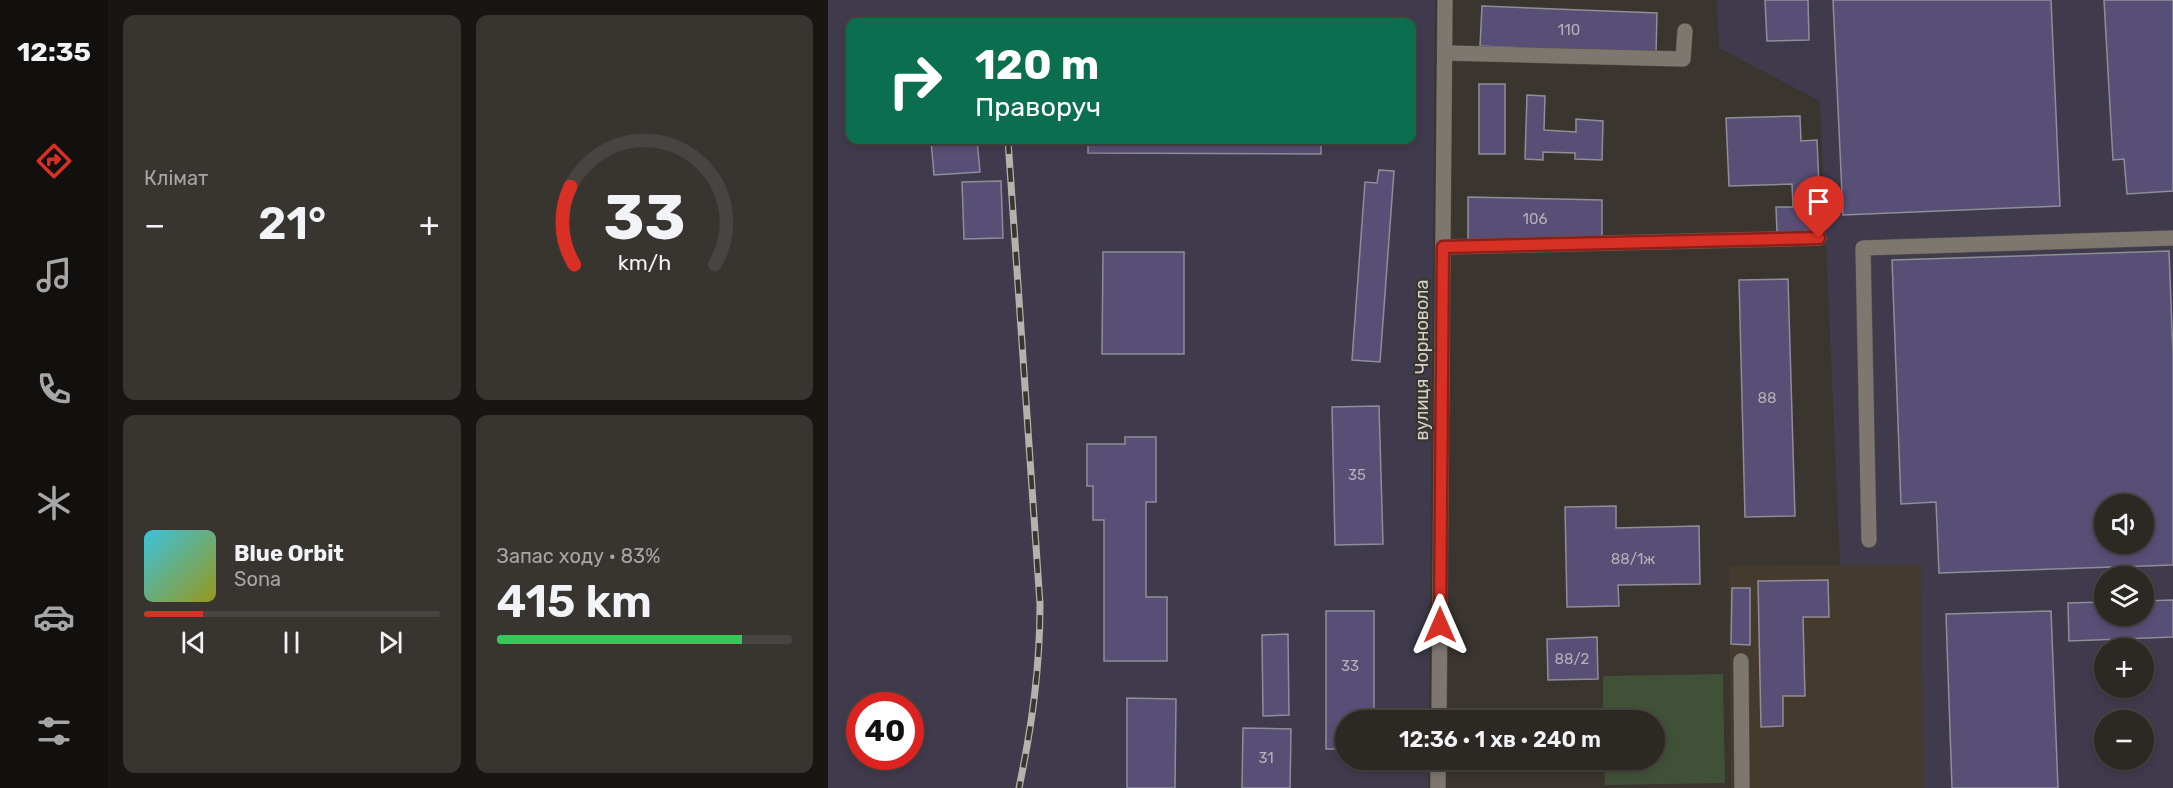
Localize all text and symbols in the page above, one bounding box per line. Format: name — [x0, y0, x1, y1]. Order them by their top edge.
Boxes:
house number: 110 — [1558, 21, 1580, 39]
text: 12:35 — [17, 36, 91, 68]
text: 120 m — [975, 40, 1099, 90]
icon: right — [876, 42, 954, 120]
text: Праворуч — [975, 91, 1101, 123]
icon: directions — [33, 140, 75, 182]
text: Клімат — [144, 166, 208, 190]
pin — [1793, 176, 1844, 238]
text: 33 — [603, 181, 685, 255]
icon: arrive — [1802, 185, 1835, 218]
text: 21° — [258, 197, 326, 250]
text: − — [144, 205, 165, 244]
text: + — [419, 205, 439, 244]
house number: 106 — [1523, 210, 1548, 228]
text: km/h — [617, 250, 671, 275]
icon: music — [33, 254, 75, 296]
street label: вулиця Чорновола — [1411, 280, 1433, 440]
icon: phone — [33, 368, 75, 410]
house number: 88 — [1757, 389, 1777, 407]
house number: 35 — [1348, 466, 1366, 484]
icon: climate — [33, 482, 75, 524]
map controls — [2094, 494, 2154, 770]
button: sound — [2094, 494, 2154, 554]
text: Blue Orbit — [234, 540, 344, 567]
text: Запас ходу · 83% — [497, 544, 660, 568]
house number: 88/1ж — [1611, 550, 1655, 568]
button: layers — [2094, 566, 2154, 626]
text: Sona — [234, 567, 281, 591]
text: 415 km — [497, 575, 652, 628]
position arrow — [1408, 593, 1472, 657]
icon: car — [33, 596, 75, 638]
icon: previous — [177, 626, 210, 659]
icon: pause — [275, 626, 308, 659]
icon: next — [374, 626, 407, 659]
button: + — [2094, 638, 2154, 698]
house number: 88/2 — [1555, 650, 1590, 668]
house number: 33 — [1341, 657, 1359, 675]
speed limit sign: 40 — [846, 692, 924, 770]
icon: filters — [33, 710, 75, 752]
button: − — [2094, 710, 2154, 770]
text: 12:36 · 1 хв · 240 m — [1399, 726, 1601, 753]
house number: 31 — [1258, 749, 1274, 767]

